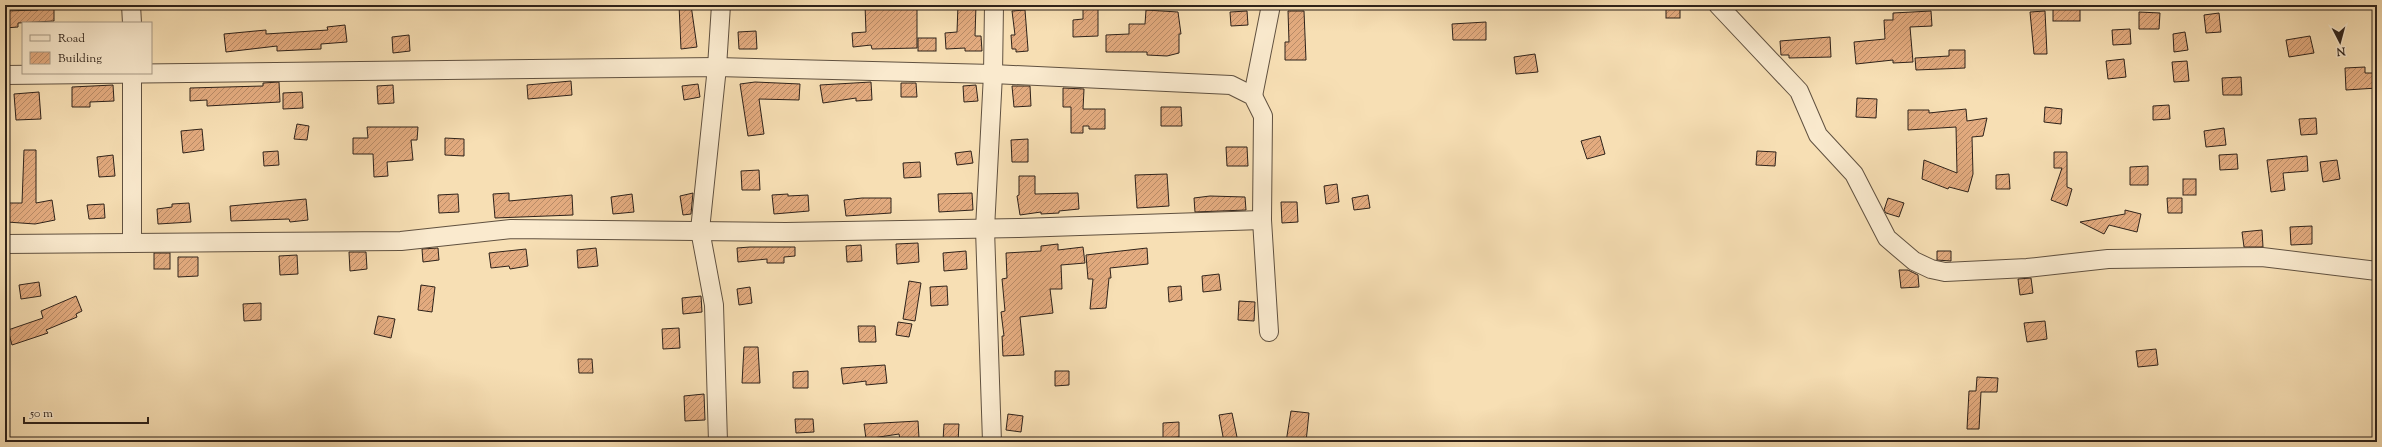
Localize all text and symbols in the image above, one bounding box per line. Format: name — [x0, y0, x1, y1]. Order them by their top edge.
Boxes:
legend — [22, 22, 152, 74]
north arrow — [2320, 22, 2360, 62]
text: Road — [58, 30, 85, 48]
text: N — [2336, 42, 2347, 59]
text: Building — [58, 50, 102, 68]
scale bar — [24, 399, 148, 425]
text: 50 m — [29, 405, 53, 423]

